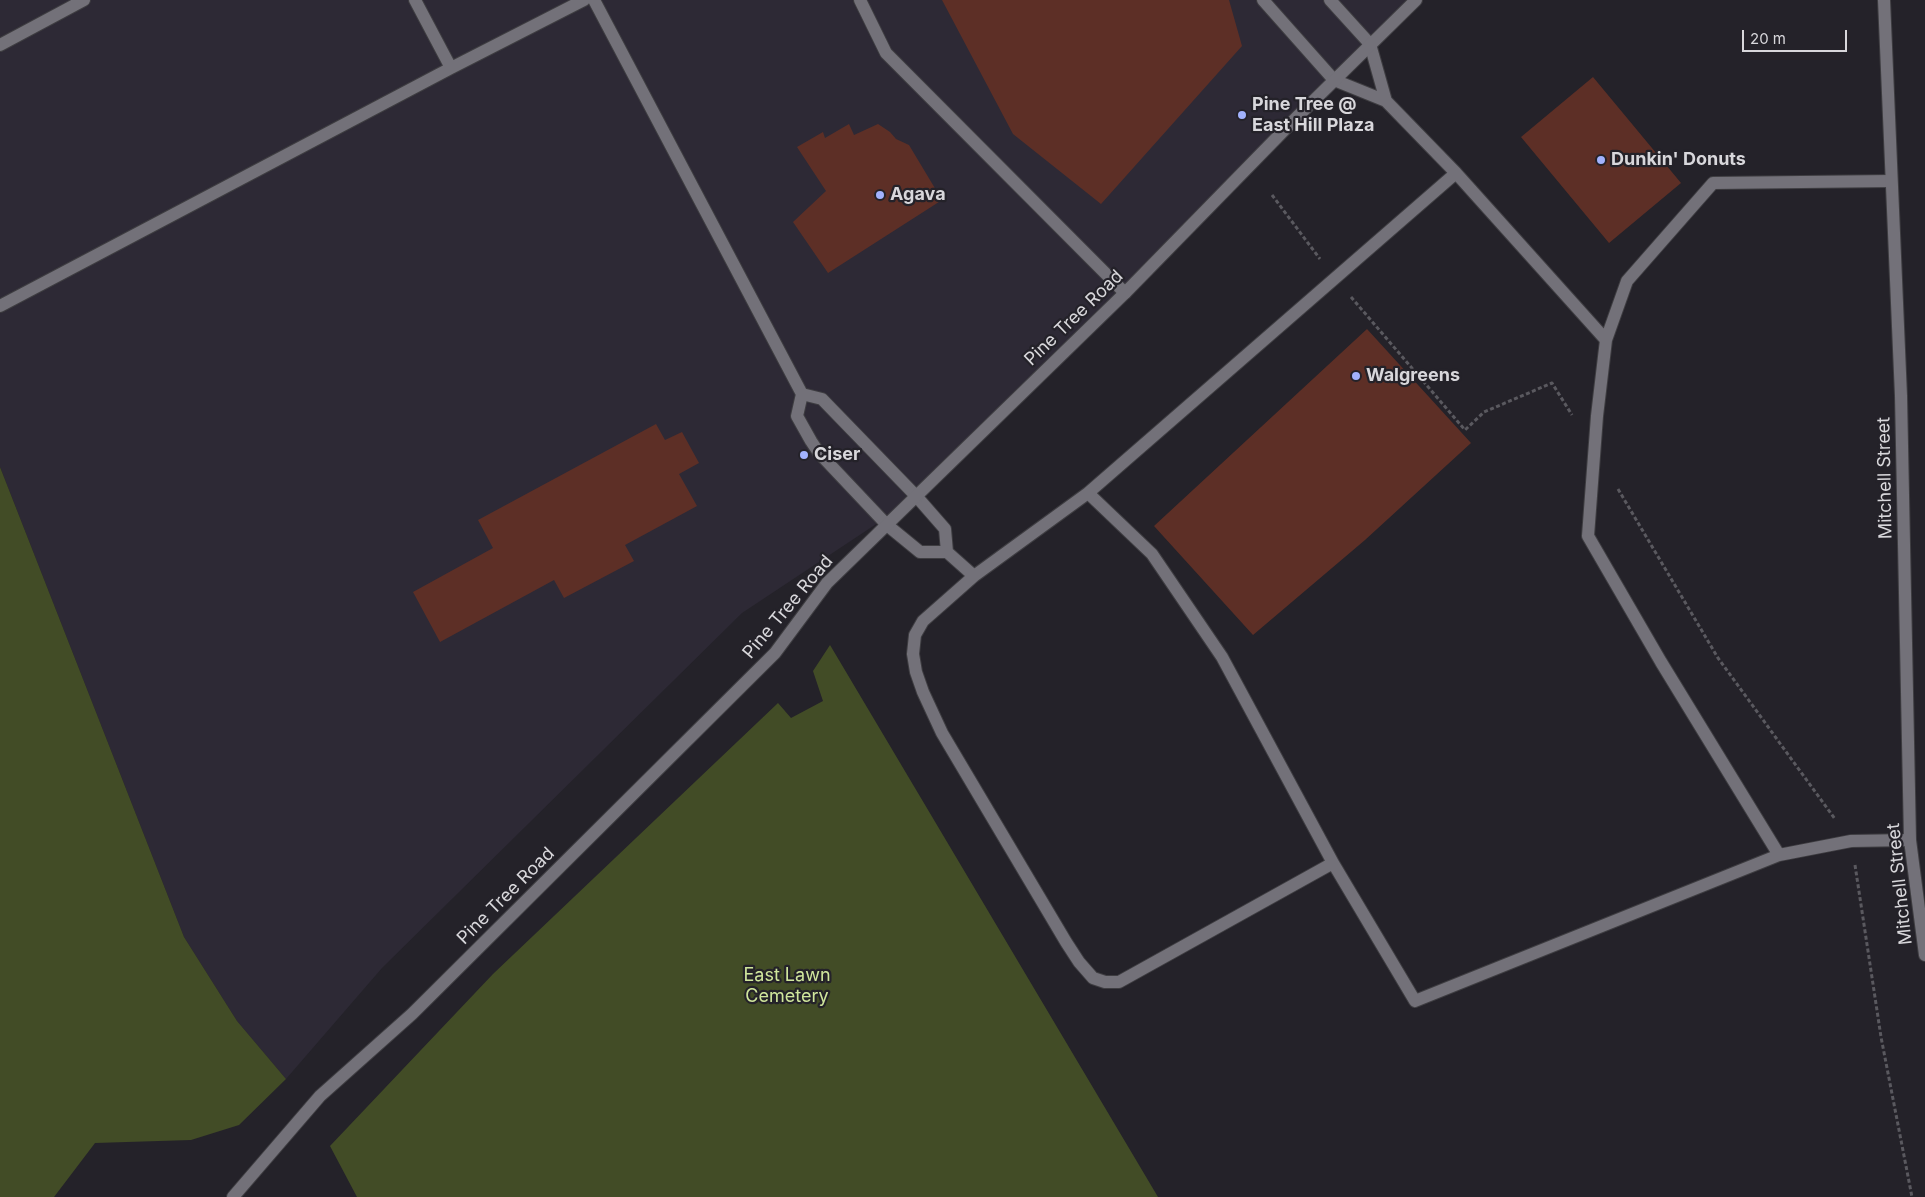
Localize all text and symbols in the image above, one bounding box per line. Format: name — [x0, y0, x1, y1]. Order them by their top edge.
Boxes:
scale bar — [1745, 20, 1850, 52]
text: 20 m — [1750, 29, 1786, 48]
place label: Pine Tree @ East Hill Plaza — [1252, 94, 1374, 136]
marker: Pine Tree @ East Hill Plaza — [1236, 109, 1248, 121]
place label: Dunkin' Donuts — [1611, 149, 1746, 171]
marker: Dunkin' Donuts — [1595, 154, 1607, 166]
place label: Agava — [890, 184, 946, 206]
marker: Agava — [874, 189, 886, 201]
street label: Pine Tree Road — [1020, 266, 1128, 370]
place label: Walgreens — [1366, 365, 1460, 387]
marker: Walgreens — [1350, 370, 1362, 382]
street label: Mitchell Street — [1873, 417, 1897, 539]
place label: Ciser — [814, 444, 860, 466]
marker: Ciser — [798, 449, 810, 461]
street label: Pine Tree Road — [738, 551, 838, 663]
street label: Mitchell Street — [1883, 822, 1917, 946]
street label: Pine Tree Road — [453, 843, 559, 949]
park label: East Lawn Cemetery — [743, 965, 831, 1008]

